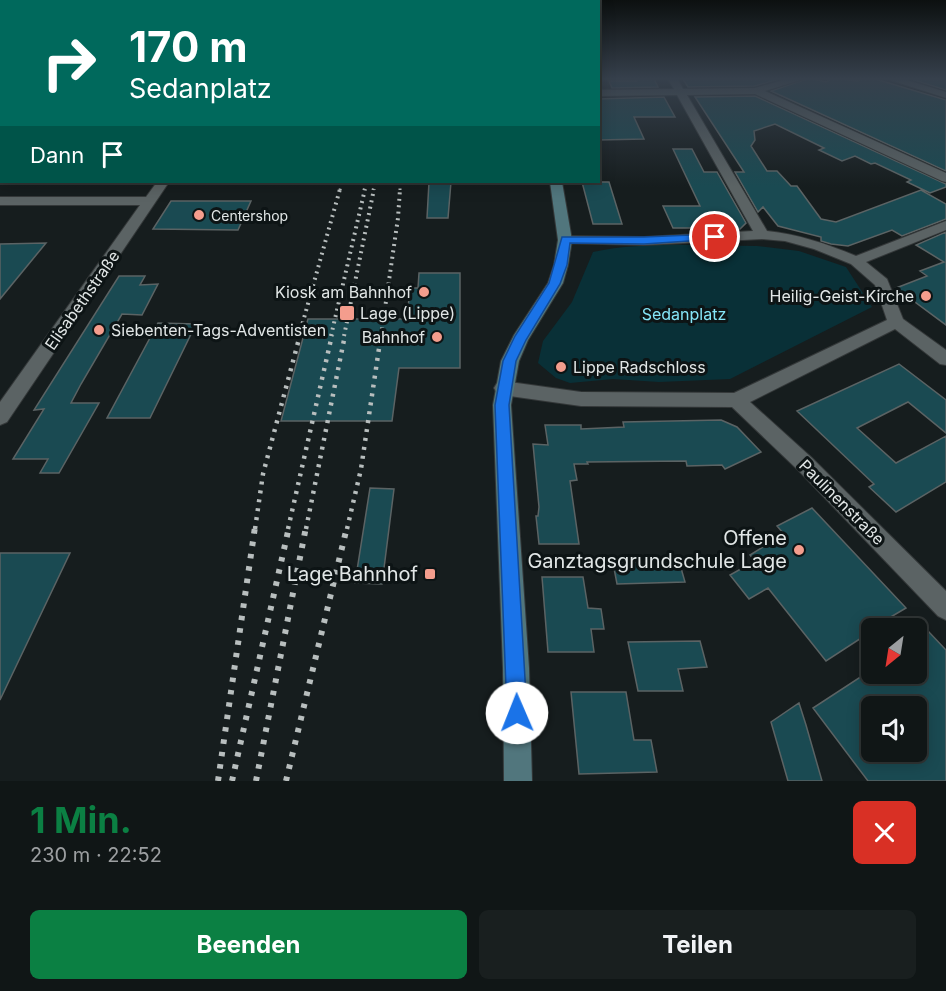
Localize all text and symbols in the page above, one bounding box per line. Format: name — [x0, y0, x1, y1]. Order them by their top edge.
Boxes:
text: 170 m — [129, 21, 247, 72]
icon: right — [30, 24, 108, 102]
text: Sedanplatz — [129, 72, 272, 105]
icon: arrive — [96, 138, 129, 171]
text: Dann — [30, 142, 84, 168]
place label: Centershop — [211, 207, 288, 224]
marker: Centershop — [192, 208, 206, 222]
pin — [689, 211, 740, 262]
icon: arrive — [698, 220, 731, 253]
street label: Elisabethstraße — [40, 247, 124, 353]
place label: Kiosk am Bahnhof — [275, 282, 412, 302]
marker: Kiosk am Bahnhof — [417, 285, 431, 299]
place label: Heilig-Geist-Kirche — [770, 286, 914, 306]
marker: Heilig-Geist-Kirche — [919, 289, 933, 303]
place label: Lage (Lippe) — [360, 303, 455, 323]
marker: Lage (Lippe) — [338, 304, 356, 322]
park label: Sedanplatz — [642, 304, 726, 324]
place label: Siebenten-Tags-Adventisten — [111, 320, 326, 340]
marker: Siebenten-Tags-Adventisten — [92, 323, 106, 337]
place label: Bahnhof — [362, 327, 425, 347]
marker: Bahnhof — [430, 330, 444, 344]
place label: Lippe Radschloss — [573, 357, 706, 377]
marker: Lippe Radschloss — [554, 360, 568, 374]
street label: Paulinenstraße — [795, 455, 889, 549]
place label: Offene Ganztagsgrundschule Lage — [527, 526, 787, 573]
marker: Offene Ganztagsgrundschule Lage — [792, 543, 806, 557]
place label: Lage Bahnhof — [287, 562, 419, 586]
marker: Lage Bahnhof — [423, 567, 437, 581]
north arrow — [861, 618, 927, 684]
map controls — [861, 618, 927, 762]
position arrow — [485, 681, 549, 745]
button: sound — [861, 696, 927, 762]
text: 1 Min. — [30, 798, 132, 842]
button: close — [853, 801, 916, 864]
text: 230 m · 22:52 — [30, 843, 162, 867]
button: Beenden — [30, 910, 467, 979]
button: Teilen — [479, 910, 916, 979]

